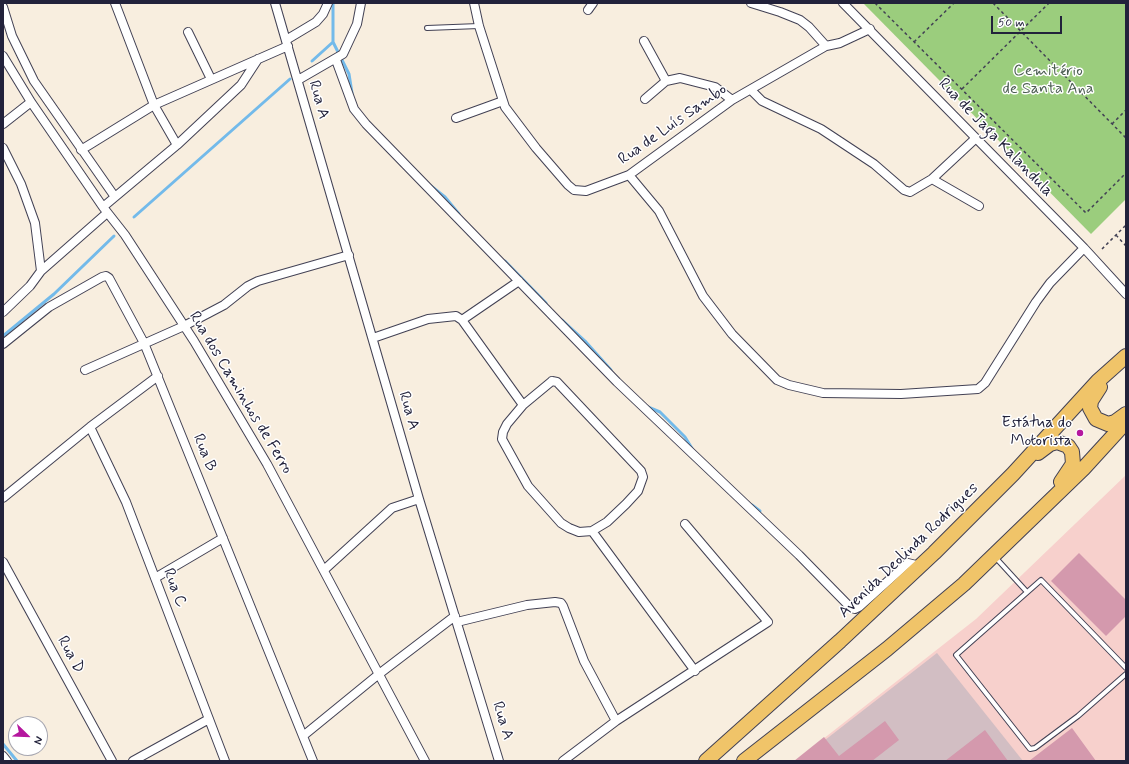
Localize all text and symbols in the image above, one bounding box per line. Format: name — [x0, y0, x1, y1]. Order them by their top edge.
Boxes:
scale bar — [993, 8, 1064, 34]
text: 50 m — [998, 15, 1025, 31]
park label: Cemitério de Santa Ana — [1002, 62, 1094, 100]
street label: Rua de Jaga Kalandula — [933, 75, 1057, 201]
street label: Rua A — [303, 79, 333, 121]
street label: Rua de Luís Sambo — [615, 80, 731, 170]
street label: Rua dos Caminhos de Ferro — [184, 308, 296, 478]
street label: Rua A — [393, 390, 423, 432]
place label: Estátua do Motorista — [1002, 414, 1072, 452]
marker: Estátua do Motorista — [1075, 428, 1085, 438]
street label: Rua B — [188, 431, 220, 475]
street label: Avenida Deolinda Rodrigues — [835, 479, 983, 623]
street label: Rua C — [158, 566, 190, 610]
street label: Rua D — [52, 633, 88, 677]
street label: Rua A — [487, 699, 517, 743]
north arrow — [8, 716, 48, 756]
text: N — [30, 734, 46, 746]

